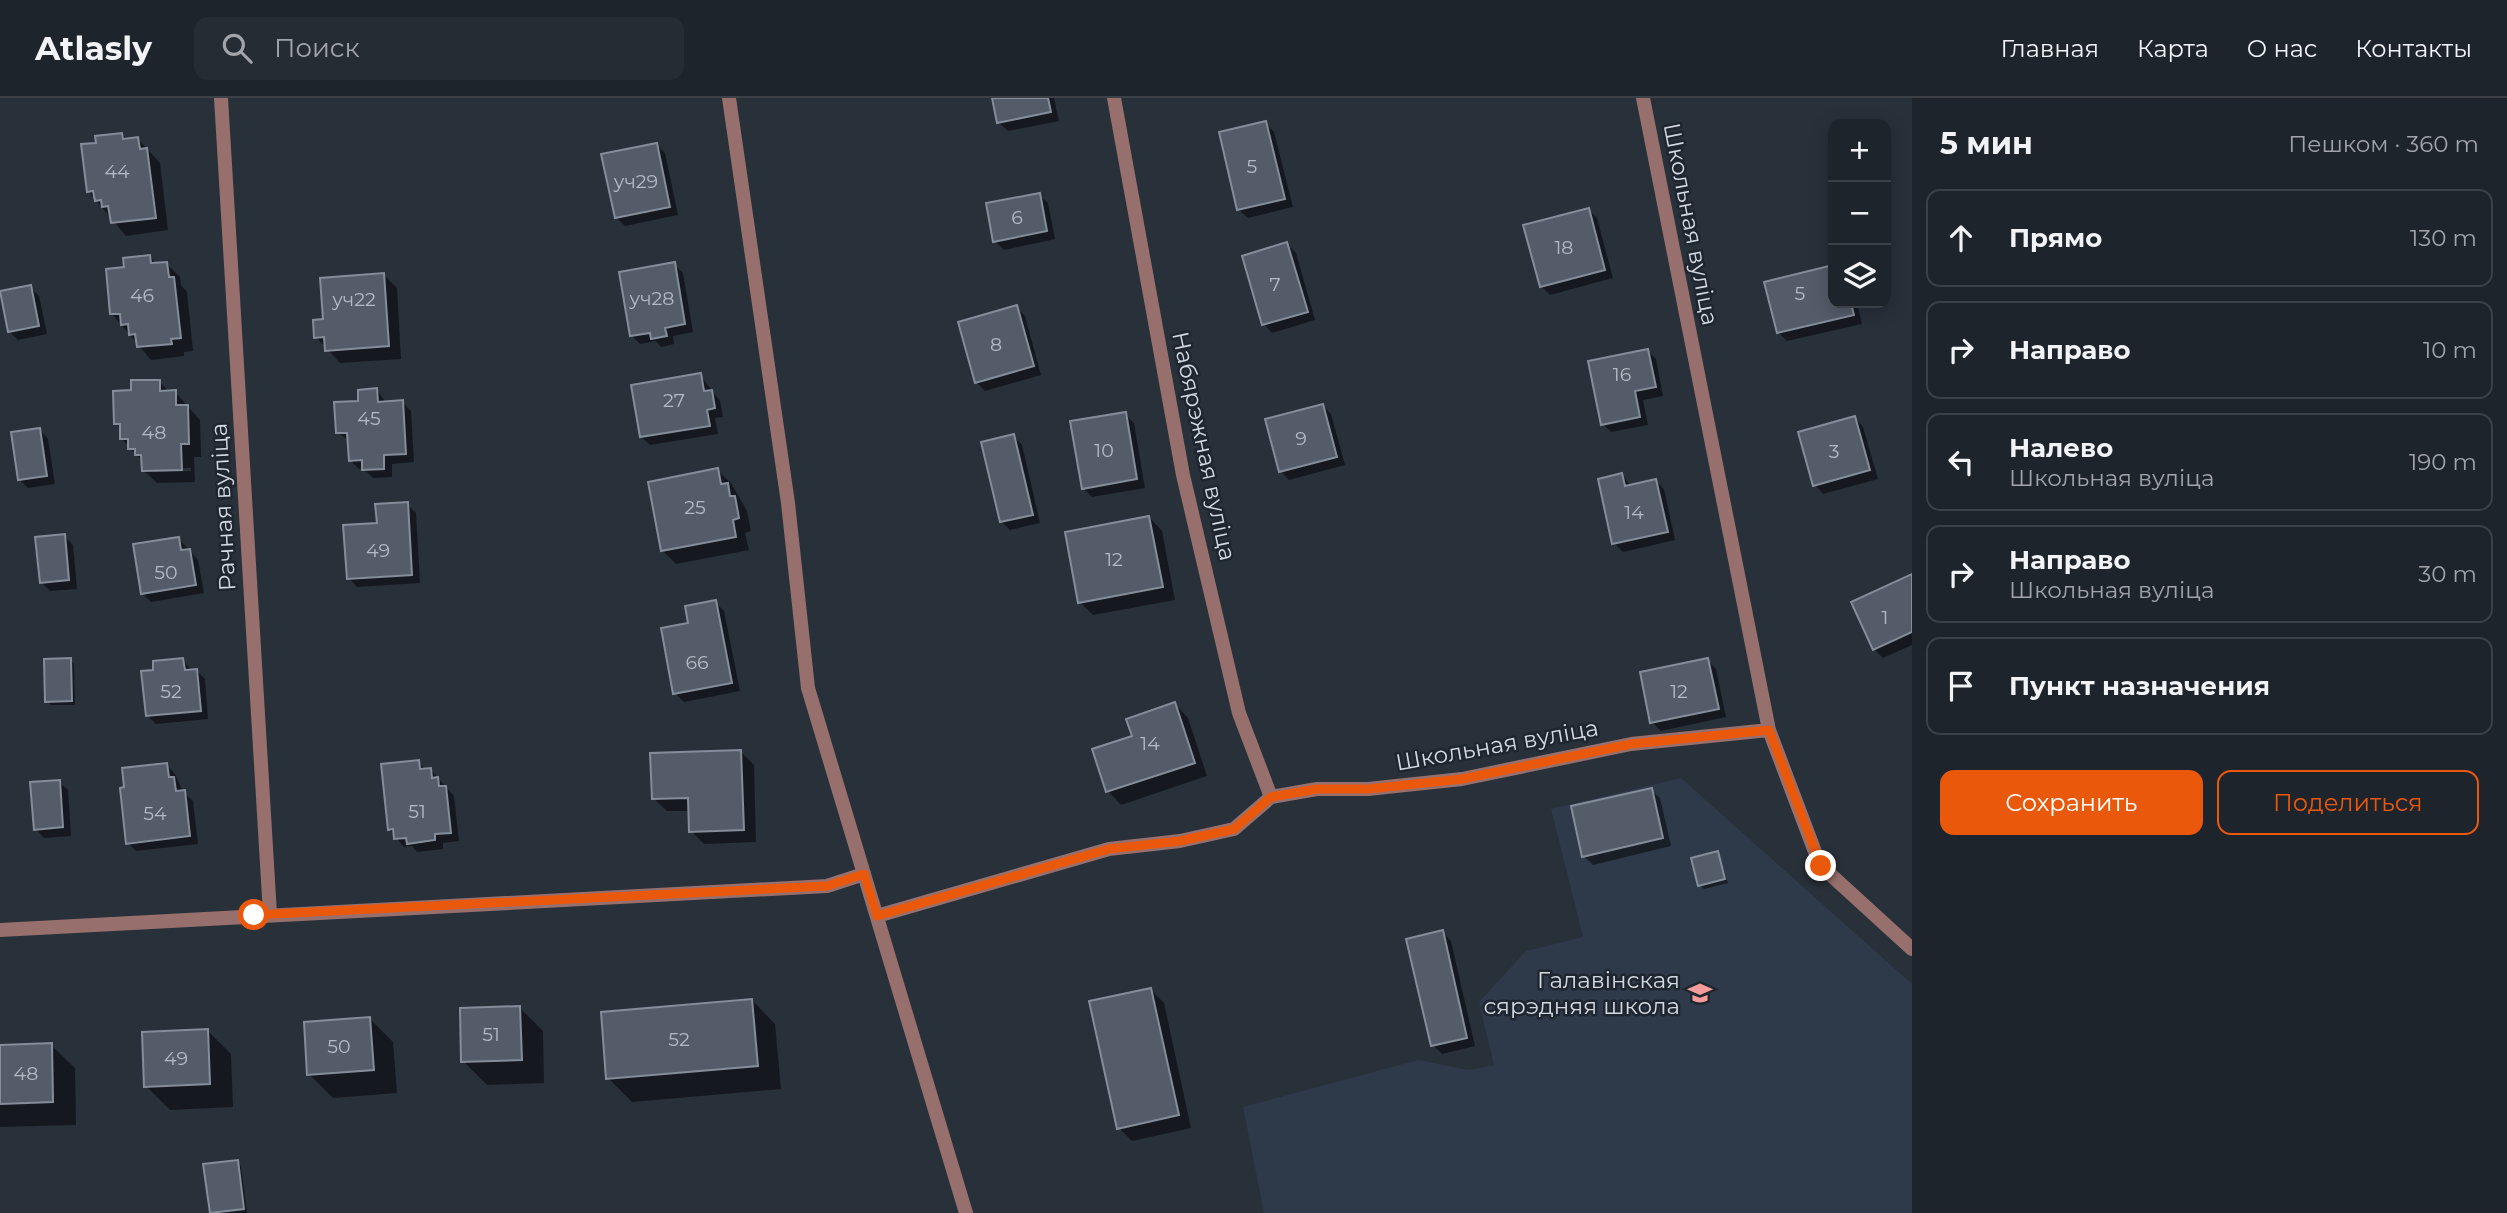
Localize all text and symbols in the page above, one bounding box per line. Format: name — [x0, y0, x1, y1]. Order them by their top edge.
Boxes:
search box — [194, 17, 684, 80]
text: Atlasly — [35, 28, 152, 68]
icon: search — [218, 29, 256, 67]
text: Поиск — [274, 32, 360, 64]
text: Главная — [2001, 34, 2099, 63]
text: Карта — [2137, 34, 2209, 63]
text: О нас — [2247, 34, 2317, 63]
text: Контакты — [2355, 34, 2472, 63]
map controls — [1828, 119, 1891, 308]
button: + — [1828, 119, 1891, 182]
street label: Школьная вуліца — [1658, 121, 1724, 327]
text: 5 мин — [1940, 125, 2033, 162]
text: Пешком · 360 m — [2288, 130, 2479, 158]
house number: 5 — [1247, 155, 1258, 178]
house number: 44 — [104, 160, 130, 183]
house number: уч29 — [613, 170, 658, 193]
button: − — [1828, 182, 1891, 245]
house number: 6 — [1011, 206, 1023, 229]
icon: ahead — [1942, 219, 1980, 257]
text: Прямо — [2009, 222, 2102, 254]
text: 130 m — [2410, 224, 2477, 252]
house number: 18 — [1555, 236, 1573, 259]
button: layers — [1828, 245, 1891, 308]
house number: 7 — [1269, 273, 1281, 296]
house number: 5 — [1795, 282, 1806, 305]
house number: 46 — [130, 284, 154, 307]
house number: уч28 — [629, 287, 674, 310]
house number: уч22 — [331, 288, 376, 311]
street label: Набярэжная вуліца — [1166, 329, 1242, 563]
icon: right — [1942, 331, 1980, 369]
house number: 8 — [990, 333, 1002, 356]
text: Направо — [2009, 334, 2130, 366]
text: 10 m — [2423, 336, 2477, 364]
house number: 16 — [1613, 363, 1631, 386]
house number: 27 — [663, 389, 685, 412]
house number: 45 — [357, 407, 381, 430]
house number: 48 — [142, 421, 166, 444]
street label: Рачная вуліца — [205, 422, 241, 592]
house number: 9 — [1295, 427, 1307, 450]
text: Налево — [2009, 432, 2113, 464]
house number: 10 — [1094, 439, 1114, 462]
house number: 3 — [1829, 440, 1839, 463]
icon: left — [1942, 443, 1980, 481]
text: 190 m — [2409, 448, 2477, 476]
text: Школьная вуліца — [2009, 464, 2214, 492]
house number: 25 — [684, 496, 706, 519]
house number: 14 — [1624, 501, 1644, 524]
house number: 49 — [366, 539, 390, 562]
text: Направо — [2009, 544, 2130, 576]
house number: 12 — [1105, 548, 1123, 571]
icon: right — [1942, 555, 1980, 593]
text: 30 m — [2418, 560, 2477, 588]
house number: 50 — [154, 561, 178, 584]
text: Школьная вуліца — [2009, 576, 2214, 604]
house number: 1 — [1882, 606, 1888, 629]
house number: 66 — [685, 651, 709, 674]
icon: arrive — [1942, 667, 1980, 705]
text: Пункт назначения — [2009, 670, 2270, 702]
house number: 52 — [160, 680, 182, 703]
house number: 12 — [1670, 680, 1688, 703]
street label: Школьная вуліца — [1393, 713, 1601, 777]
house number: 14 — [1140, 732, 1160, 755]
button: Сохранить — [1940, 770, 2203, 835]
button: Поделиться — [2217, 770, 2479, 835]
house number: 51 — [408, 800, 426, 823]
house number: 54 — [143, 802, 167, 825]
route end — [1805, 850, 1836, 881]
route start — [238, 899, 269, 930]
place label: Галавінская сярэдняя школа — [1483, 966, 1680, 1020]
school or university icon: Галавінская сярэдняя школа — [1686, 979, 1714, 1007]
house number: 51 — [482, 1023, 500, 1046]
house number: 52 — [668, 1028, 690, 1051]
house number: 50 — [327, 1035, 351, 1058]
house number: 49 — [164, 1047, 188, 1070]
house number: 48 — [14, 1062, 38, 1085]

